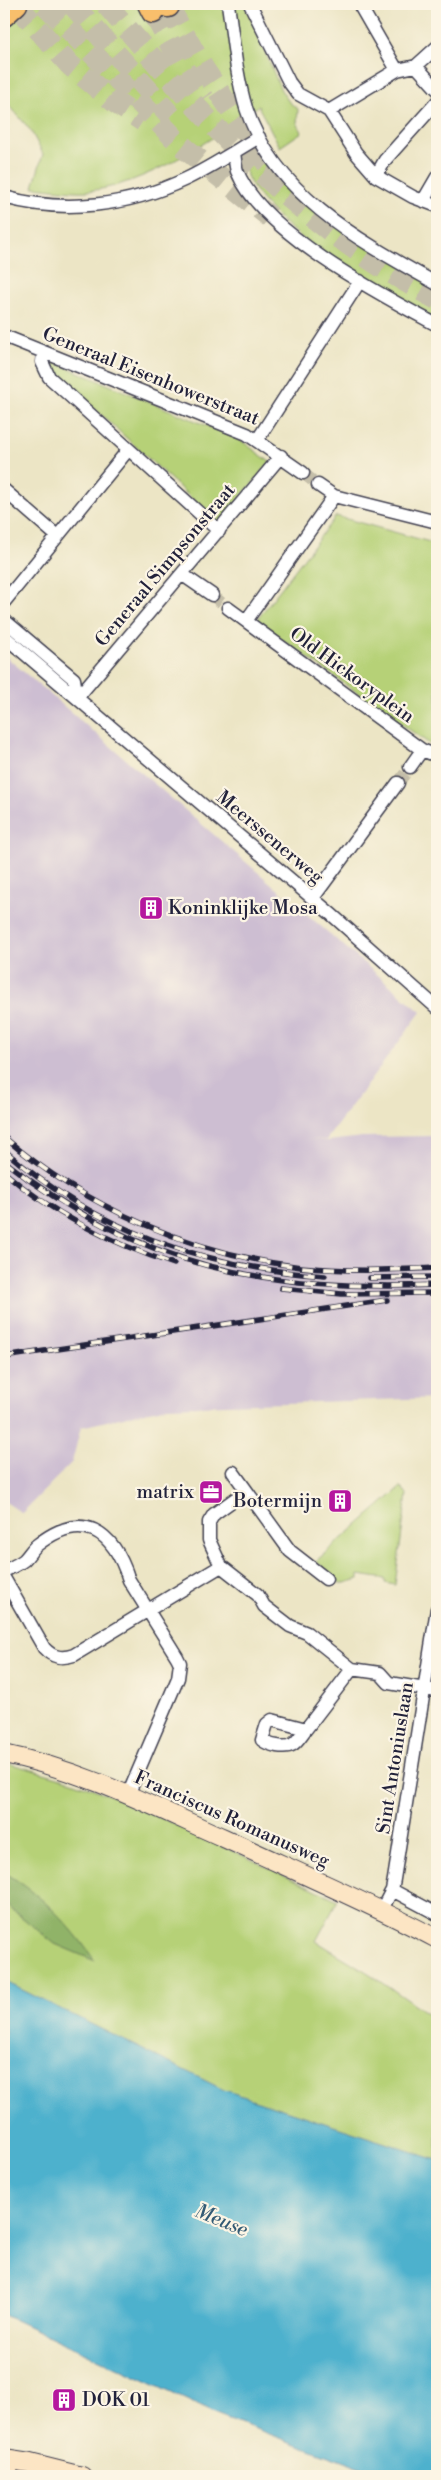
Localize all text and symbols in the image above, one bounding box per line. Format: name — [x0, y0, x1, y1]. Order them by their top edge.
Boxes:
street label: Generaal Eisenhowerstraat — [39, 321, 263, 431]
street label: Generaal Simpsonstraat — [90, 478, 240, 652]
street label: Old Hickoryplein — [285, 622, 419, 728]
street label: Meerssenerweg — [211, 785, 329, 889]
building icon: Koninklijke Mosa — [138, 895, 164, 921]
place label: Koninklijke Mosa — [168, 896, 318, 920]
office icon: matrix — [198, 1479, 224, 1505]
place label: matrix — [137, 1480, 194, 1504]
building icon: Botermijn — [327, 1488, 353, 1514]
place label: Botermijn — [232, 1489, 322, 1513]
street label: Sint Antoniuslaan — [371, 1680, 419, 1836]
street label: Franciscus Romanusweg — [131, 1765, 334, 1873]
water label: Meuse — [191, 2199, 252, 2243]
building icon: DOK 01 — [51, 2387, 77, 2413]
place label: DOK 01 — [82, 2388, 150, 2412]

